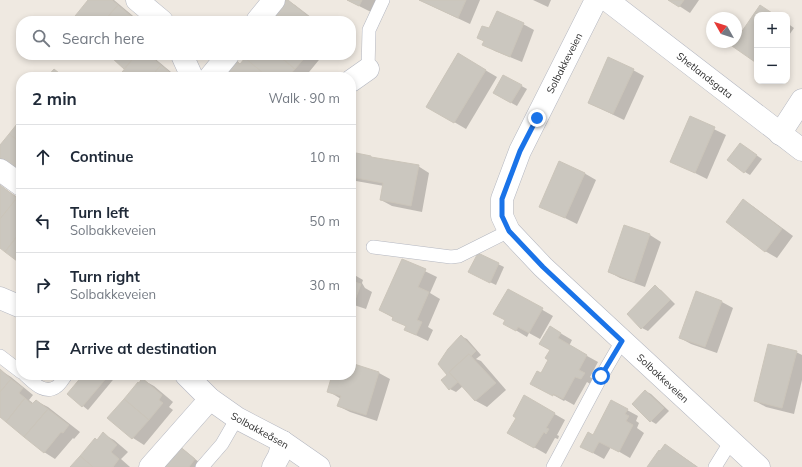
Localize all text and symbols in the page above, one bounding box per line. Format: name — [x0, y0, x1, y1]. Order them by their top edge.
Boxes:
north arrow — [706, 12, 742, 48]
map controls — [754, 12, 790, 84]
button: + — [754, 12, 790, 48]
search box — [16, 16, 356, 60]
icon: search — [30, 27, 52, 49]
text: Search here — [62, 29, 144, 48]
street label: Solbakkeveien — [544, 31, 585, 96]
button: − — [754, 48, 790, 84]
street label: Shetlandsgata — [674, 49, 735, 101]
text: 2 min — [32, 88, 77, 109]
text: Walk · 90 m — [269, 90, 340, 106]
route end — [528, 109, 546, 127]
icon: ahead — [32, 146, 54, 168]
text: Continue — [70, 147, 133, 166]
text: 10 m — [310, 149, 340, 165]
text: Turn left — [70, 203, 129, 222]
icon: left — [32, 210, 54, 232]
text: 50 m — [310, 213, 340, 229]
text: Solbakkeveien — [70, 222, 156, 238]
text: Turn right — [70, 267, 140, 286]
icon: right — [32, 274, 54, 296]
text: 30 m — [310, 277, 340, 293]
text: Solbakkeveien — [70, 286, 156, 302]
icon: arrive — [32, 338, 54, 360]
text: Arrive at destination — [70, 339, 217, 358]
street label: Solbakkeveien — [634, 351, 691, 406]
route start — [592, 367, 610, 385]
street label: Solbakkeåsen — [229, 409, 291, 452]

